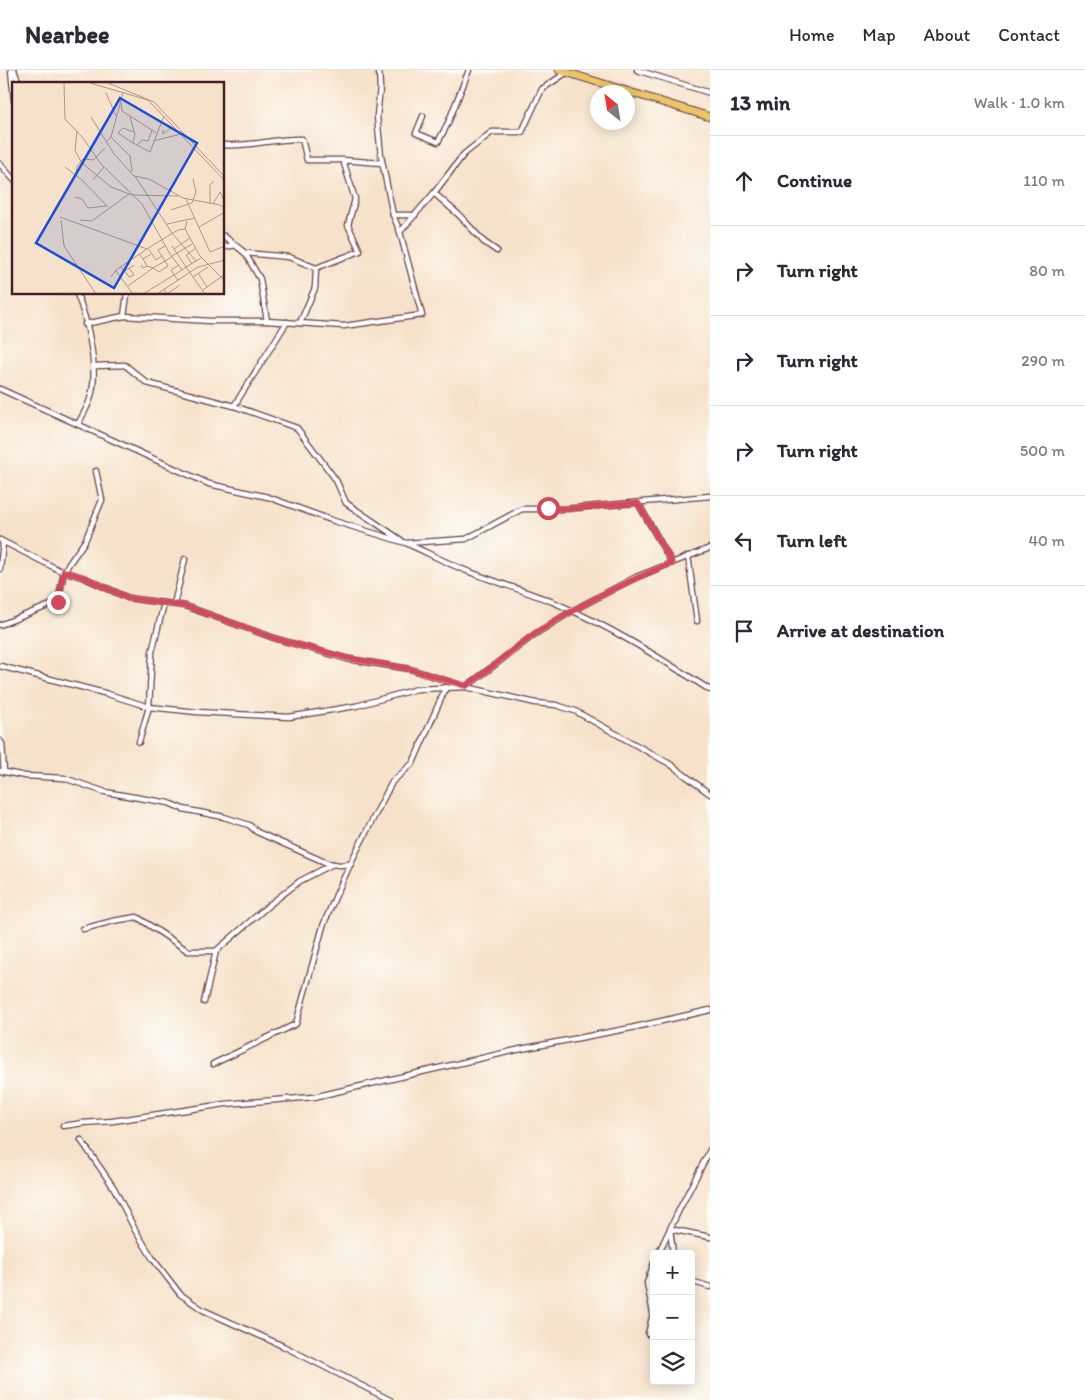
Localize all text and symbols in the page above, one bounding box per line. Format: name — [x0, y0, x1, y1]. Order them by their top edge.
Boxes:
text: Nearbee — [25, 20, 109, 49]
text: Home — [789, 24, 835, 46]
text: Map — [863, 24, 896, 46]
text: About — [924, 24, 970, 46]
text: Contact — [998, 24, 1060, 46]
inset map — [12, 82, 225, 295]
north arrow — [590, 85, 635, 130]
text: 13 min — [730, 90, 790, 115]
text: Walk · 1.0 km — [974, 93, 1065, 112]
icon: ahead — [730, 167, 758, 195]
text: Continue — [777, 169, 852, 192]
text: 110 m — [1023, 171, 1065, 190]
icon: right — [730, 257, 758, 285]
text: Turn right — [777, 259, 858, 282]
text: 80 m — [1029, 261, 1065, 280]
icon: right — [730, 347, 758, 375]
text: Turn right — [777, 349, 858, 372]
text: 290 m — [1021, 351, 1065, 370]
icon: right — [730, 437, 758, 465]
text: Turn right — [777, 439, 858, 462]
text: 500 m — [1020, 441, 1065, 460]
route start — [537, 497, 560, 520]
icon: left — [730, 527, 758, 555]
text: Turn left — [777, 529, 847, 552]
text: 40 m — [1028, 531, 1065, 550]
route end — [47, 591, 70, 614]
icon: arrive — [730, 617, 758, 645]
text: Arrive at destination — [777, 619, 944, 642]
map controls — [650, 1250, 695, 1385]
button: + — [650, 1250, 695, 1295]
button: − — [650, 1295, 695, 1340]
button: layers — [650, 1340, 695, 1385]

